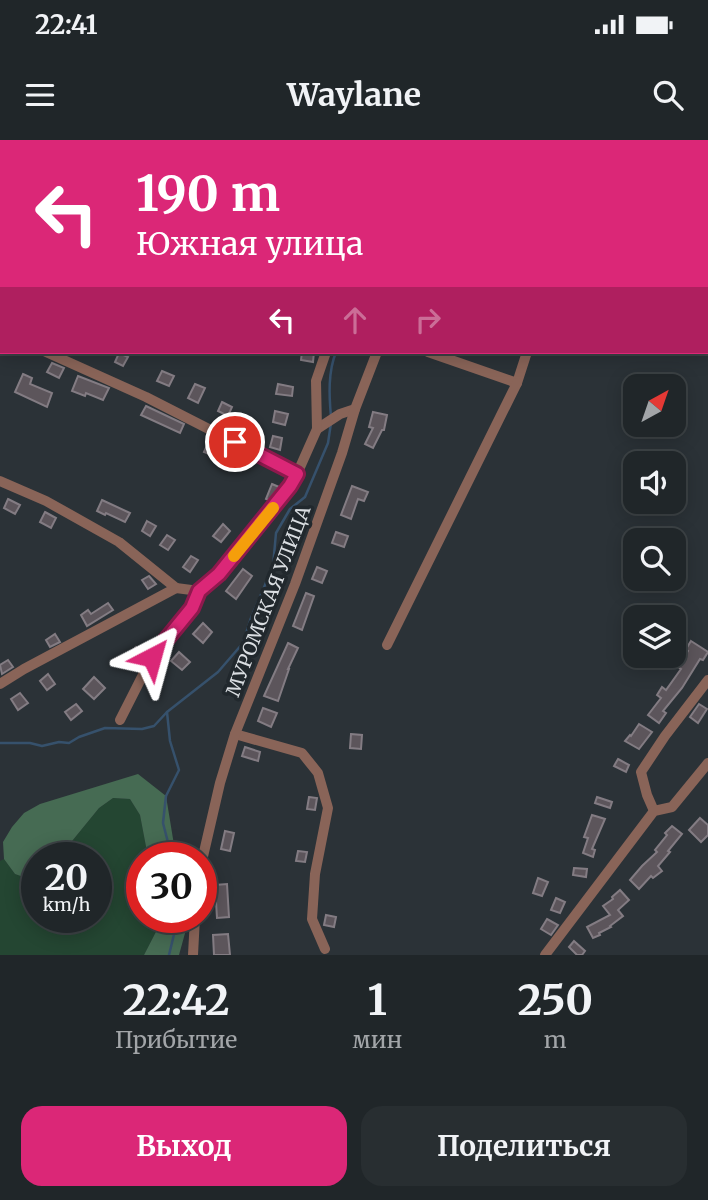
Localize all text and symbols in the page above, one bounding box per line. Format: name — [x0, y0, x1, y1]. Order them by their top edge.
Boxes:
text: 22:41 — [35, 8, 98, 41]
text: Waylane — [287, 75, 421, 115]
icon: menu — [21, 76, 59, 114]
icon: search — [649, 76, 687, 114]
text: 190 m — [136, 163, 280, 224]
icon: left — [21, 168, 112, 259]
text: Южная улица — [136, 224, 363, 264]
icon: left — [263, 301, 301, 339]
icon: ahead — [336, 301, 374, 339]
icon: right — [409, 301, 447, 339]
north arrow — [623, 374, 686, 438]
map controls — [623, 374, 686, 668]
pin — [205, 412, 265, 472]
icon: arrive — [216, 423, 254, 461]
button: sound — [623, 451, 686, 514]
street label: МУРОМСКАЯ УЛИЦА — [220, 502, 316, 700]
button: search — [623, 528, 686, 591]
button: layers — [623, 605, 686, 668]
position arrow — [115, 620, 189, 694]
speed limit sign: 30 — [126, 842, 217, 933]
text: 20 — [45, 856, 88, 900]
text: km/h — [43, 893, 90, 916]
text: 22:42 — [122, 974, 230, 1026]
text: 1 — [368, 974, 387, 1026]
text: 250 — [517, 974, 593, 1026]
text: Прибытие — [115, 1025, 237, 1054]
text: мин — [352, 1025, 402, 1054]
text: m — [544, 1025, 567, 1054]
button: Выход — [21, 1106, 347, 1186]
button: Поделиться — [361, 1106, 687, 1186]

